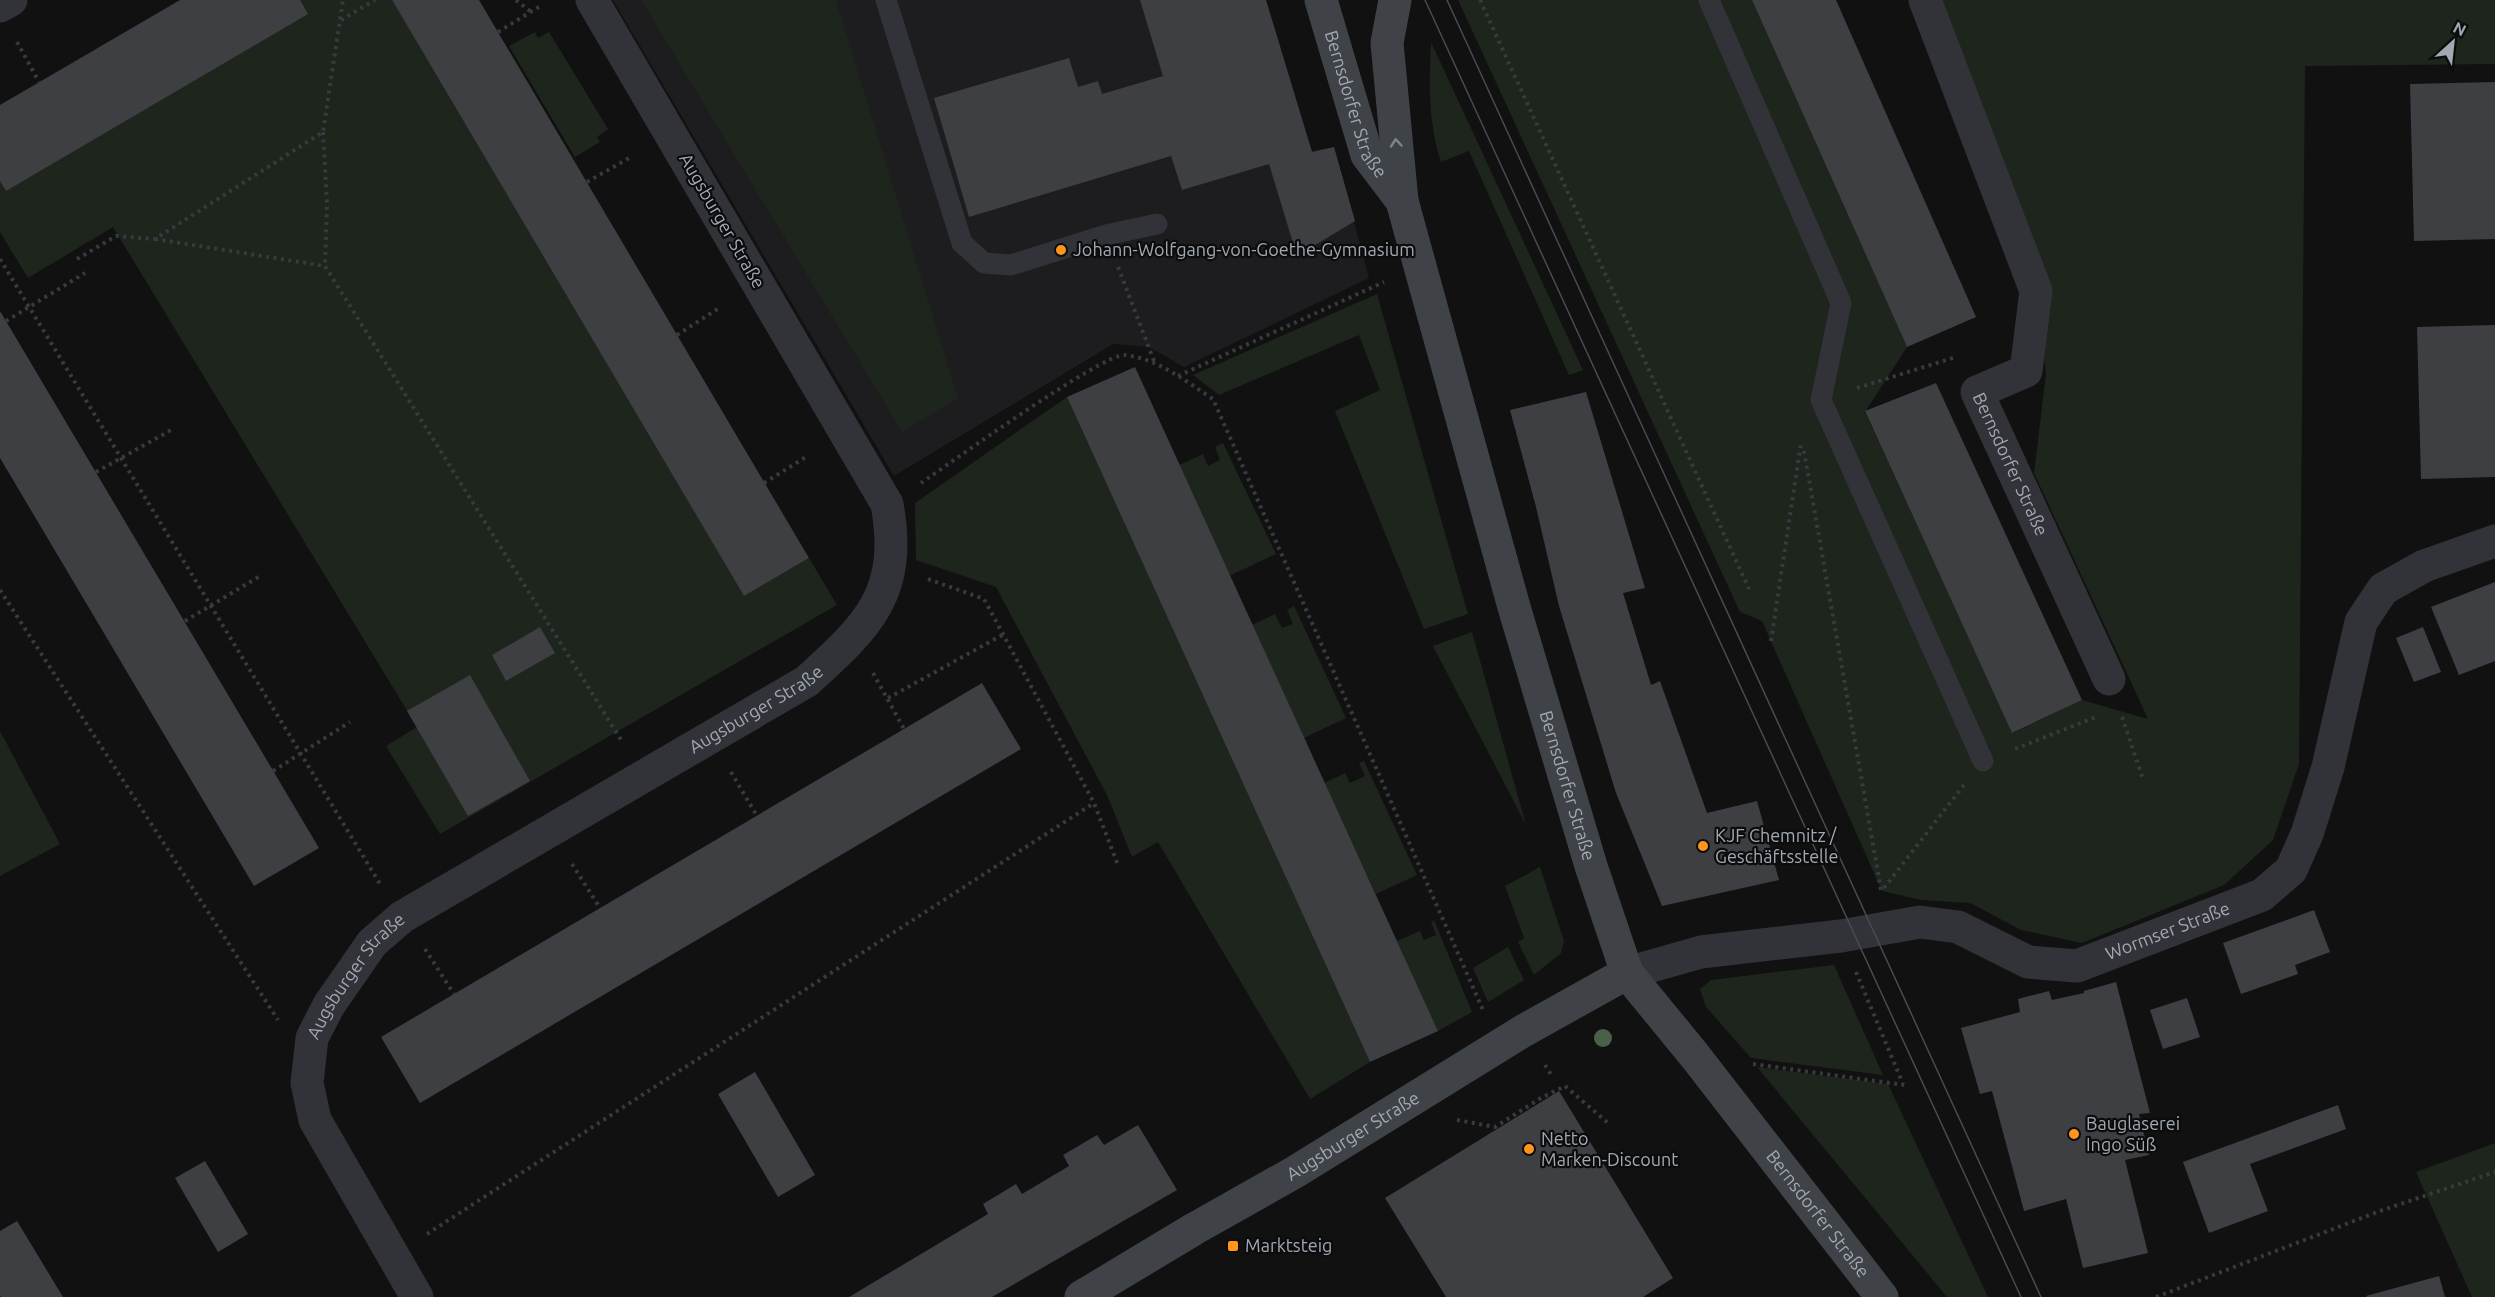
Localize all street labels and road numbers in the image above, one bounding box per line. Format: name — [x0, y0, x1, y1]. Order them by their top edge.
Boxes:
street label: Bernsdorfer Straße — [1322, 28, 1391, 181]
street label: Augsburger Straße — [676, 150, 770, 291]
street label: Bernsdorfer Straße — [1970, 389, 2053, 539]
street label: Augsburger Straße — [685, 661, 827, 757]
street label: Bernsdorfer Straße — [1536, 708, 1600, 863]
street label: Wormser Straße — [2102, 897, 2232, 963]
street label: Augsburger Straße — [302, 908, 408, 1042]
street label: Augsburger Straße — [1283, 1087, 1423, 1184]
street label: Bernsdorfer Straße — [1763, 1146, 1874, 1281]

